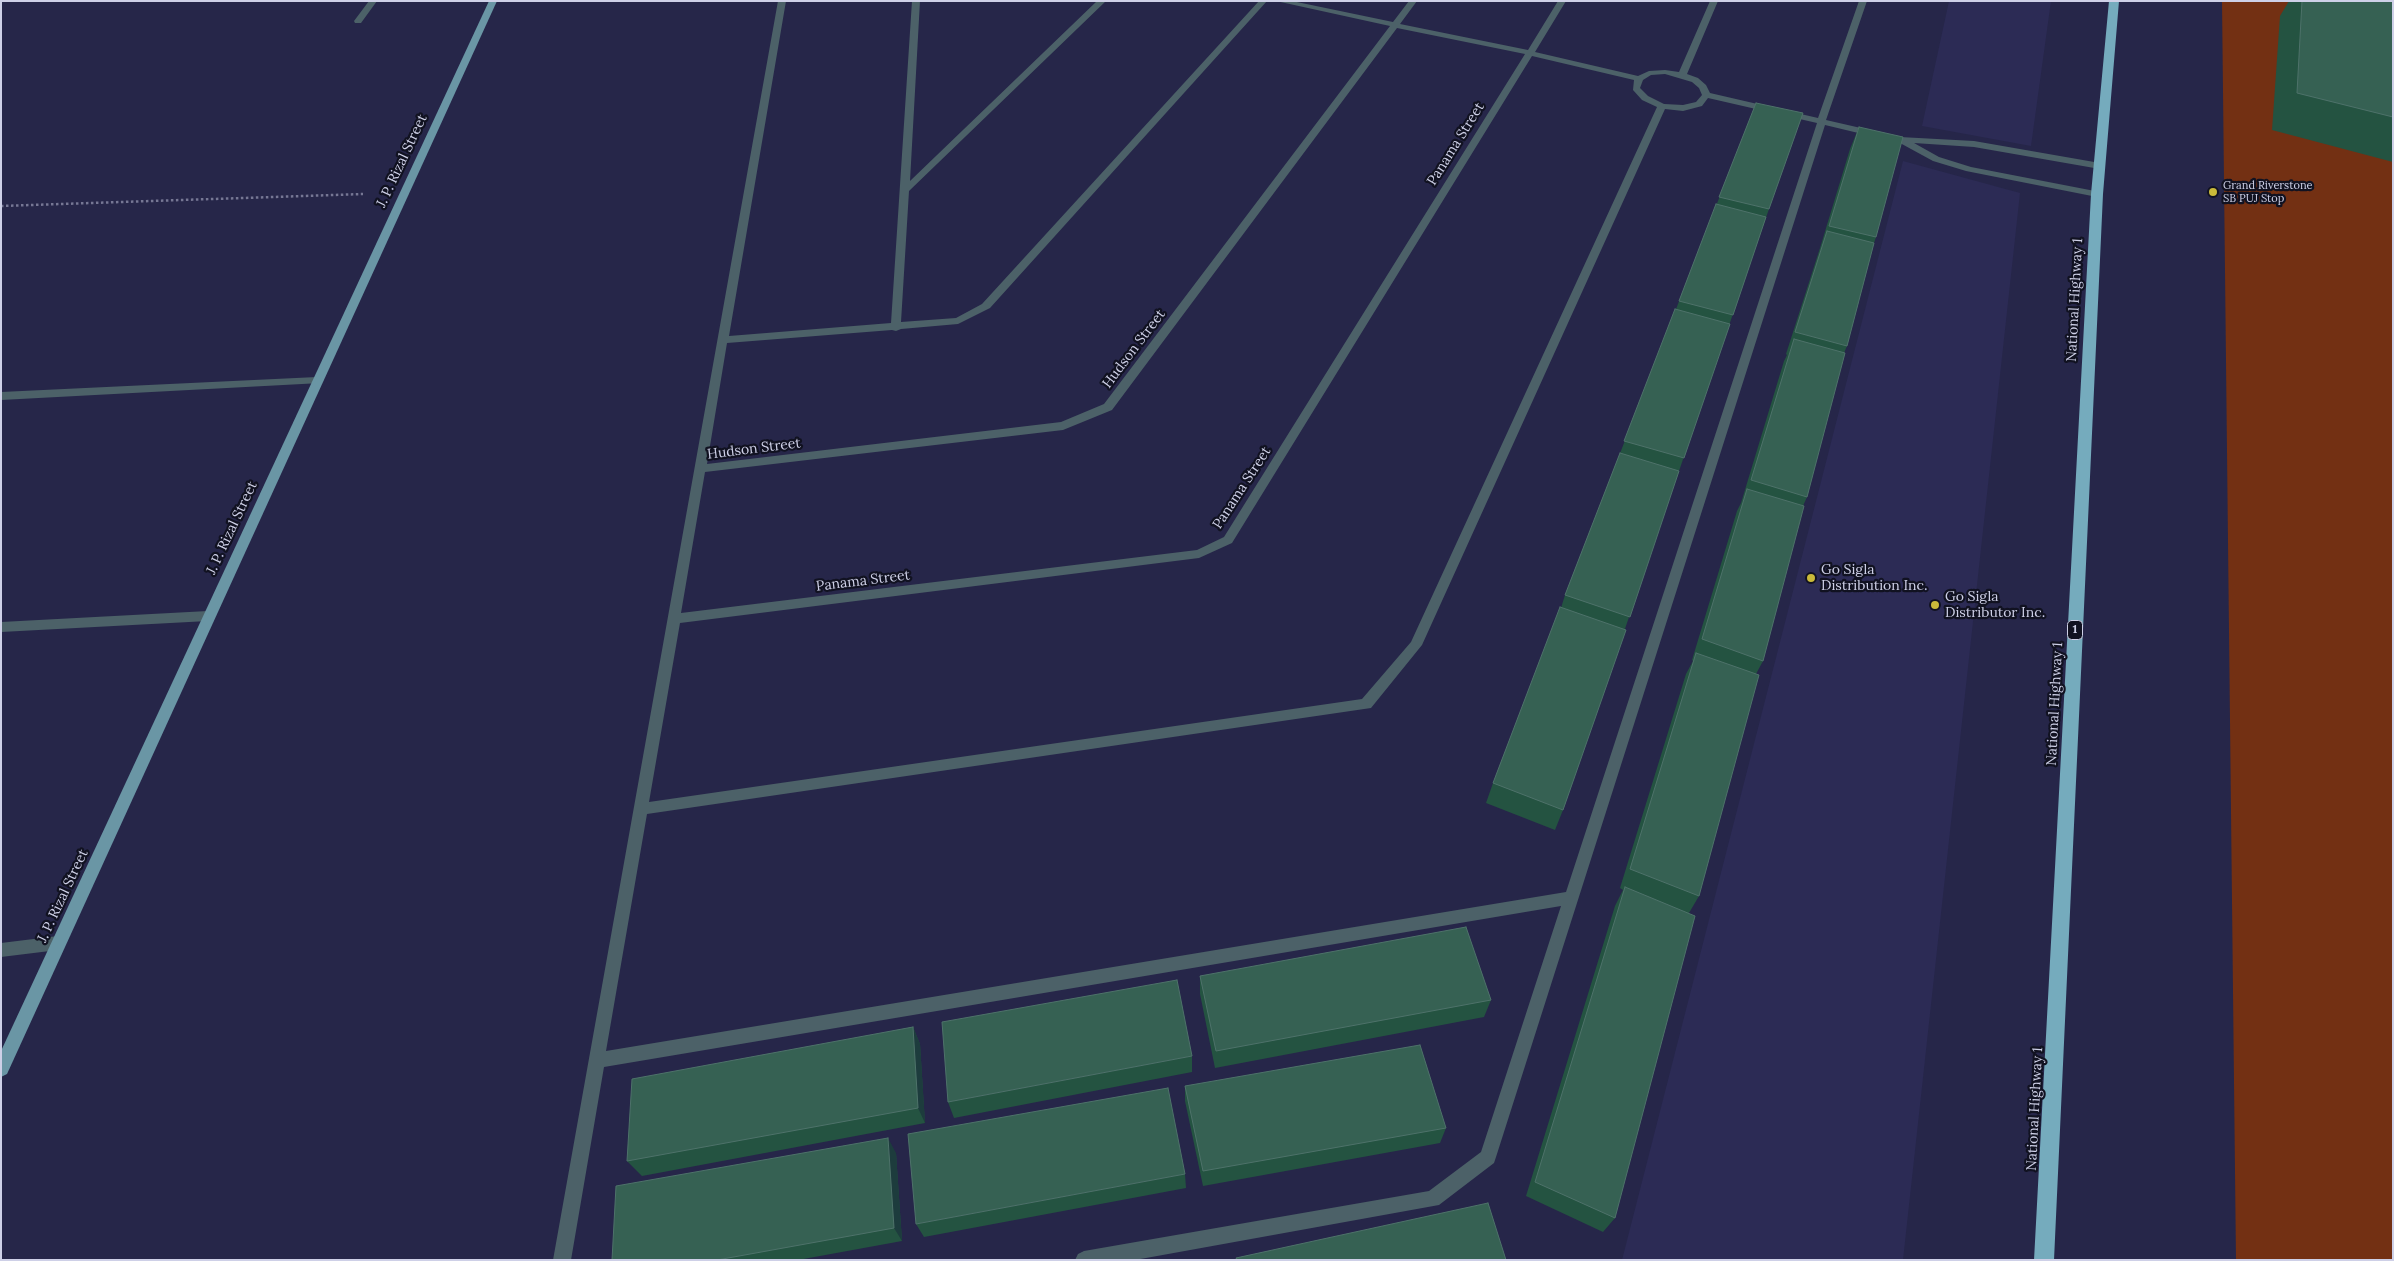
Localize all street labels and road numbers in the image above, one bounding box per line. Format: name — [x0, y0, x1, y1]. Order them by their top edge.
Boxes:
street label: Panama Street — [1424, 100, 1488, 188]
street label: J. P. Rizal Street — [373, 112, 431, 210]
street label: National Highway 1 — [2063, 238, 2087, 362]
street label: Hudson Street — [1099, 306, 1169, 392]
street label: Hudson Street — [706, 435, 802, 463]
street label: Panama Street — [1209, 444, 1275, 532]
street label: J. P. Rizal Street — [203, 479, 261, 577]
street label: Panama Street — [815, 567, 911, 595]
road number: 1 — [2068, 620, 2082, 640]
street label: National Highway 1 — [2043, 642, 2067, 766]
street label: J. P. Rizal Street — [34, 847, 92, 945]
street label: National Highway 1 — [2023, 1047, 2047, 1171]

